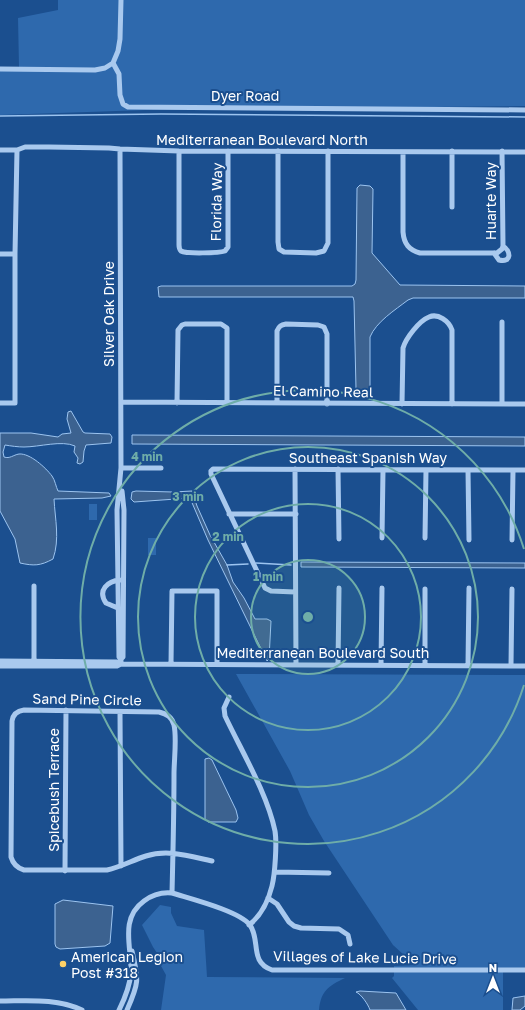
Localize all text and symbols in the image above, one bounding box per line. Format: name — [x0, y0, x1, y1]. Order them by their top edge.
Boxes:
street label: Dyer Road — [211, 87, 279, 104]
street label: Mediterranean Boulevard North — [156, 131, 368, 148]
street label: Florida Way — [207, 162, 225, 241]
street label: Huarte Way — [482, 162, 499, 240]
street label: Silver Oak Drive — [100, 261, 117, 367]
street label: El Camino Real — [273, 382, 373, 400]
text: 4 min — [131, 449, 163, 464]
street label: Southeast Spanish Way — [289, 449, 447, 466]
text: 3 min — [172, 489, 204, 504]
text: 2 min — [212, 529, 244, 544]
text: 1 min — [253, 569, 283, 584]
centre of rings — [301, 610, 315, 624]
street label: Mediterranean Boulevard South — [217, 644, 429, 661]
street label: Sand Pine Circle — [32, 690, 142, 708]
street label: Spicebush Terrace — [45, 728, 62, 852]
street label: Villages of Lake Lucie Drive — [273, 947, 457, 967]
place label: American Legion Post #318 — [71, 948, 183, 981]
north arrow — [473, 958, 513, 998]
marker: American Legion Post #318 — [58, 959, 68, 969]
text: N — [489, 961, 497, 974]

